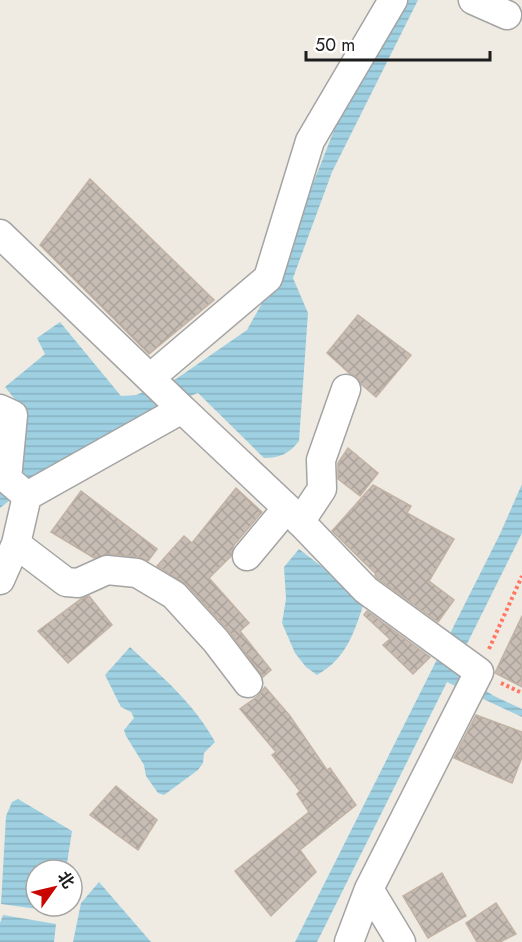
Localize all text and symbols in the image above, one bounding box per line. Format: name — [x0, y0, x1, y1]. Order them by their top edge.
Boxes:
scale bar — [306, 24, 490, 62]
text: 50 m — [315, 32, 355, 58]
north arrow — [24, 858, 84, 918]
text: 北 — [52, 867, 80, 893]

